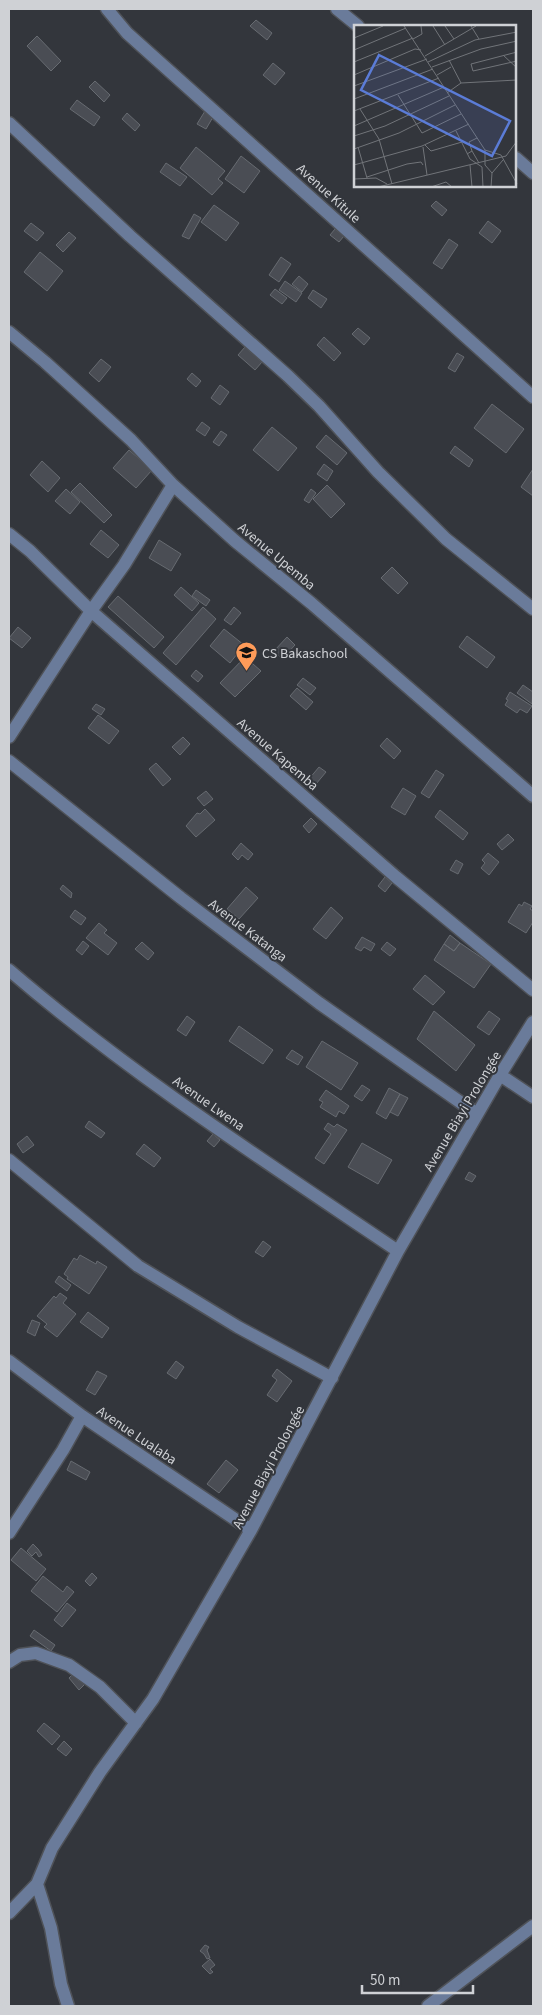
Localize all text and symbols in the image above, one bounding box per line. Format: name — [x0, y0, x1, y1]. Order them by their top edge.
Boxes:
inset map — [354, 25, 517, 188]
street label: Avenue Kitule — [292, 159, 365, 228]
street label: Avenue Upemba — [233, 518, 320, 595]
school or university icon: CS Bakaschool — [234, 641, 258, 672]
place label: CS Bakaschool — [262, 644, 348, 664]
street label: Avenue Kapemba — [232, 714, 322, 796]
street label: Avenue Katanga — [204, 895, 291, 967]
street label: Avenue Biayi Prolongée — [419, 1047, 507, 1175]
street label: Avenue Lwena — [168, 1072, 249, 1136]
street label: Avenue Lualaba — [92, 1402, 180, 1470]
street label: Avenue Biayi Prolongée — [228, 1402, 310, 1533]
scale bar — [362, 1962, 473, 1994]
text: 50 m — [370, 1970, 400, 1991]

